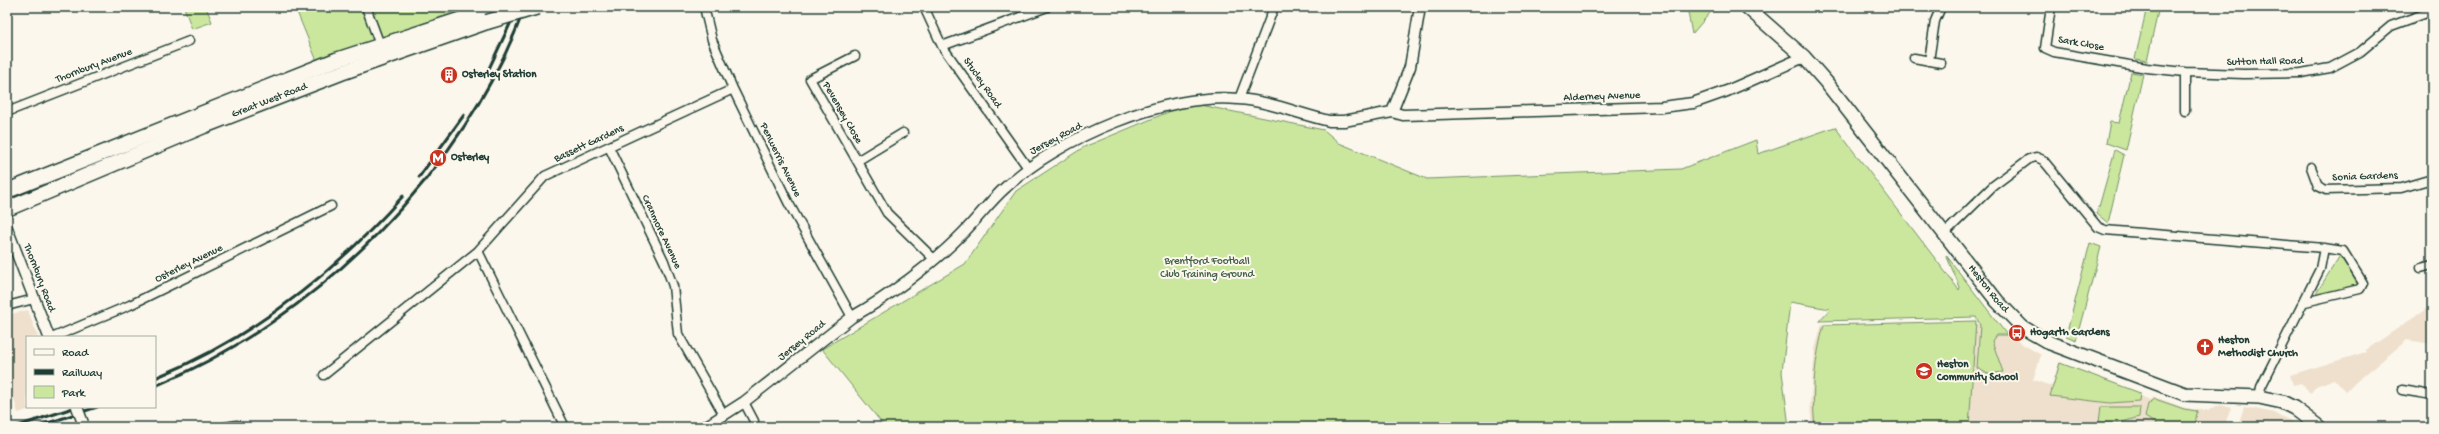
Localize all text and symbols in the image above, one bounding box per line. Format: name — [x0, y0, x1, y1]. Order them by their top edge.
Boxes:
street label: Sark Close — [2057, 34, 2105, 54]
street label: Thornbury Avenue — [53, 46, 134, 86]
street label: Sutton Hall Road — [2227, 55, 2305, 69]
street label: Stucley Road — [960, 56, 1005, 112]
building icon: Osterley Station — [439, 65, 459, 85]
place label: Osterley Station — [462, 68, 537, 81]
street label: Pevensey Close — [819, 79, 865, 146]
street label: Great West Road — [230, 80, 310, 121]
street label: Alderney Avenue — [1563, 90, 1641, 104]
street label: Penwerris Avenue — [756, 120, 803, 199]
street label: Jersey Road — [1028, 120, 1085, 158]
street label: Bassett Gardens — [551, 122, 627, 166]
metro station icon: Osterley — [428, 148, 448, 168]
place label: Osterley — [451, 151, 490, 164]
street label: Sonia Gardens — [2332, 170, 2399, 184]
street label: Cranmore Avenue — [639, 193, 683, 271]
street label: Thornbury Road — [20, 241, 58, 315]
street label: Osterley Avenue — [153, 242, 225, 286]
park label: Brentford Football Club Training Ground — [1160, 255, 1255, 281]
street label: Heston Road — [1965, 263, 2012, 316]
street label: Jersey Road — [776, 317, 829, 364]
bus stop icon: Hogarth Gardens — [2007, 323, 2027, 343]
place label: Hogarth Gardens — [2030, 326, 2111, 340]
place label: Heston Methodist Church — [2218, 334, 2298, 360]
legend — [26, 336, 156, 408]
church icon: Heston Methodist Church — [2195, 337, 2215, 357]
text: Road — [62, 347, 89, 361]
place label: Heston Community School — [1936, 358, 2019, 384]
school or university icon: Heston Community School — [1914, 361, 1934, 381]
text: Railway — [62, 367, 102, 381]
text: Park — [61, 387, 87, 401]

